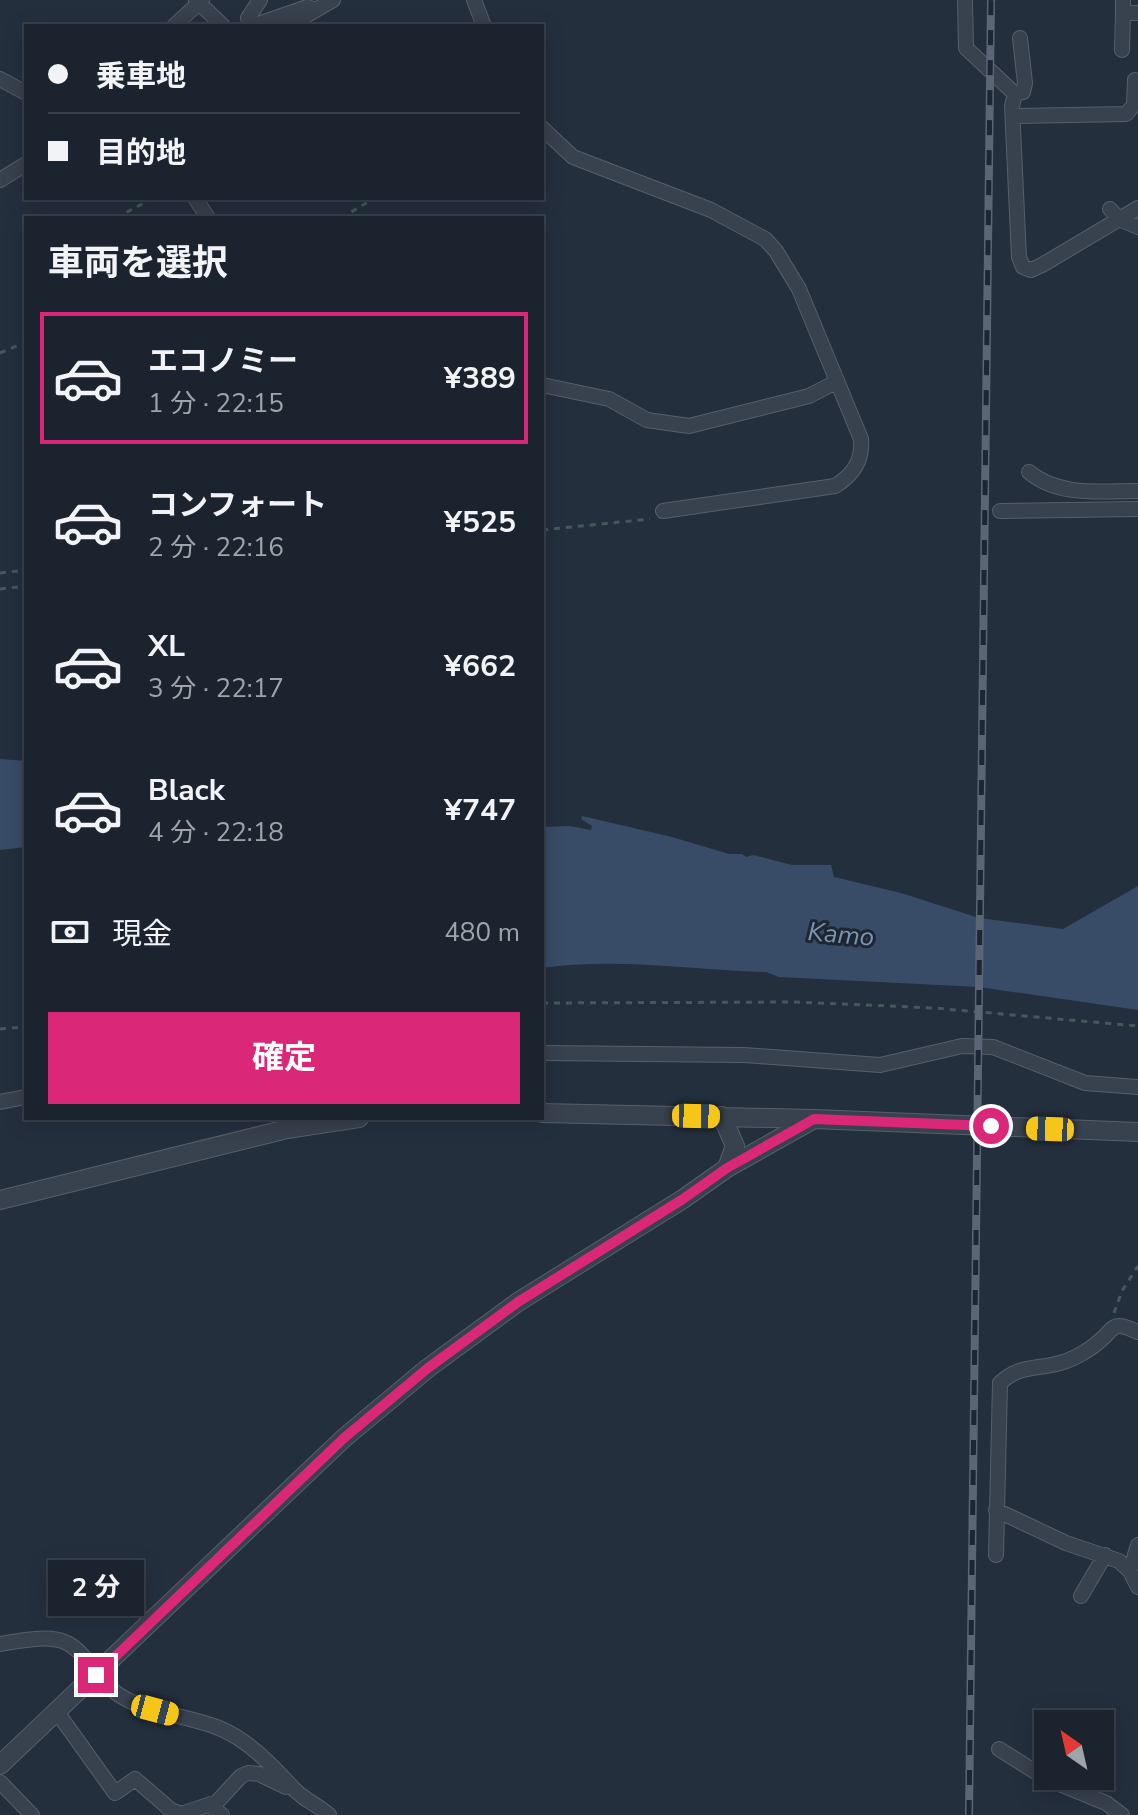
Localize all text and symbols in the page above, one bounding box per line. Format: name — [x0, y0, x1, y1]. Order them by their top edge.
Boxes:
text: 乗車地 — [96, 56, 186, 97]
text: 目的地 — [96, 133, 186, 174]
text: 車両を選択 — [48, 239, 228, 288]
text: エコノミー — [148, 341, 298, 382]
icon: car — [52, 342, 124, 414]
text: ¥389 — [444, 358, 516, 399]
text: 1 分 · 22:15 — [148, 386, 284, 421]
text: コンフォート — [148, 485, 327, 526]
icon: car — [52, 486, 124, 558]
text: ¥525 — [444, 502, 516, 543]
text: 2 分 · 22:16 — [148, 530, 284, 565]
text: XL — [148, 626, 185, 667]
icon: car — [52, 630, 124, 702]
text: ¥662 — [444, 646, 516, 687]
text: 3 分 · 22:17 — [148, 671, 284, 706]
text: Black — [148, 770, 225, 811]
icon: car — [52, 774, 124, 846]
text: ¥747 — [444, 790, 516, 831]
text: 4 分 · 22:18 — [148, 815, 284, 850]
icon: cash — [48, 910, 92, 954]
text: 現金 — [112, 914, 172, 955]
water label: Kamo — [806, 914, 876, 955]
text: 480 m — [444, 915, 520, 950]
button: 確定 — [48, 1012, 520, 1104]
car — [672, 1104, 720, 1128]
route start — [973, 1108, 1009, 1144]
car — [1026, 1116, 1074, 1142]
callout: 2 分 — [48, 1559, 144, 1615]
text: 2 分 — [72, 1570, 120, 1605]
route end — [78, 1657, 114, 1693]
car — [129, 1692, 181, 1728]
north arrow — [1034, 1710, 1114, 1790]
map controls — [1034, 1710, 1114, 1790]

